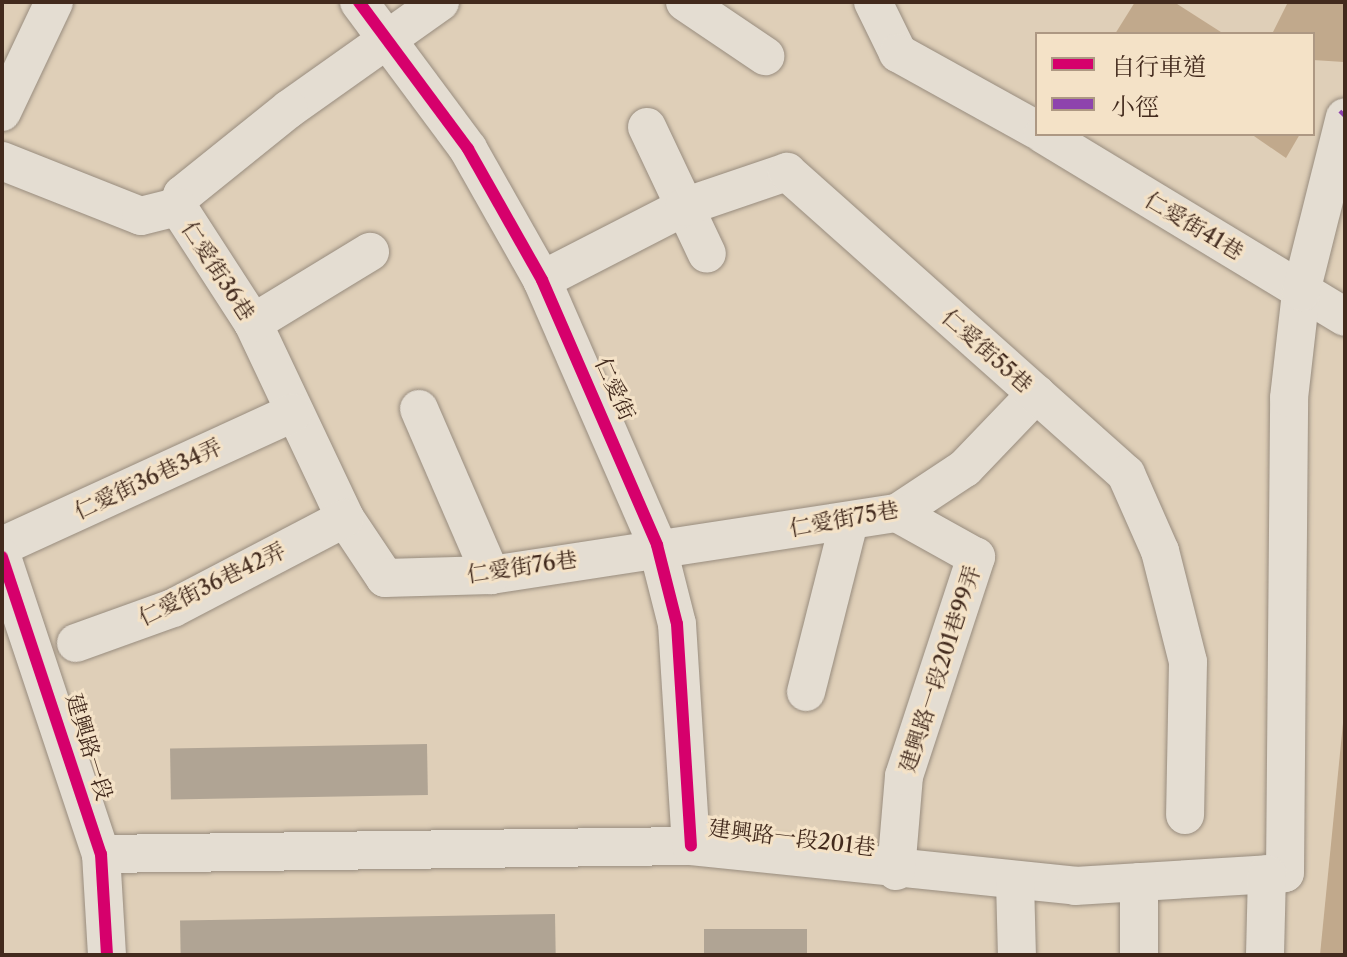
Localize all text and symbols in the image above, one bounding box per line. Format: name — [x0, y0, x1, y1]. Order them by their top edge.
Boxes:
legend — [1035, 32, 1315, 136]
text: 自行車道 — [1111, 52, 1207, 81]
text: 小徑 — [1111, 92, 1159, 121]
street label: 仁愛街41巷 — [1140, 186, 1248, 266]
street label: 仁愛街36巷 — [176, 216, 260, 326]
street label: 仁愛街55巷 — [937, 304, 1037, 398]
street label: 仁愛街 — [590, 353, 640, 425]
street label: 仁愛街36巷34弄 — [70, 433, 226, 525]
street label: 仁愛街75巷 — [787, 496, 901, 542]
street label: 仁愛街36巷42弄 — [134, 537, 290, 631]
street label: 仁愛街76巷 — [465, 546, 579, 588]
street label: 建興路一段201巷99弄 — [894, 562, 986, 776]
street label: 建興路一段 — [60, 691, 118, 803]
street label: 建興路一段201巷 — [707, 815, 877, 861]

